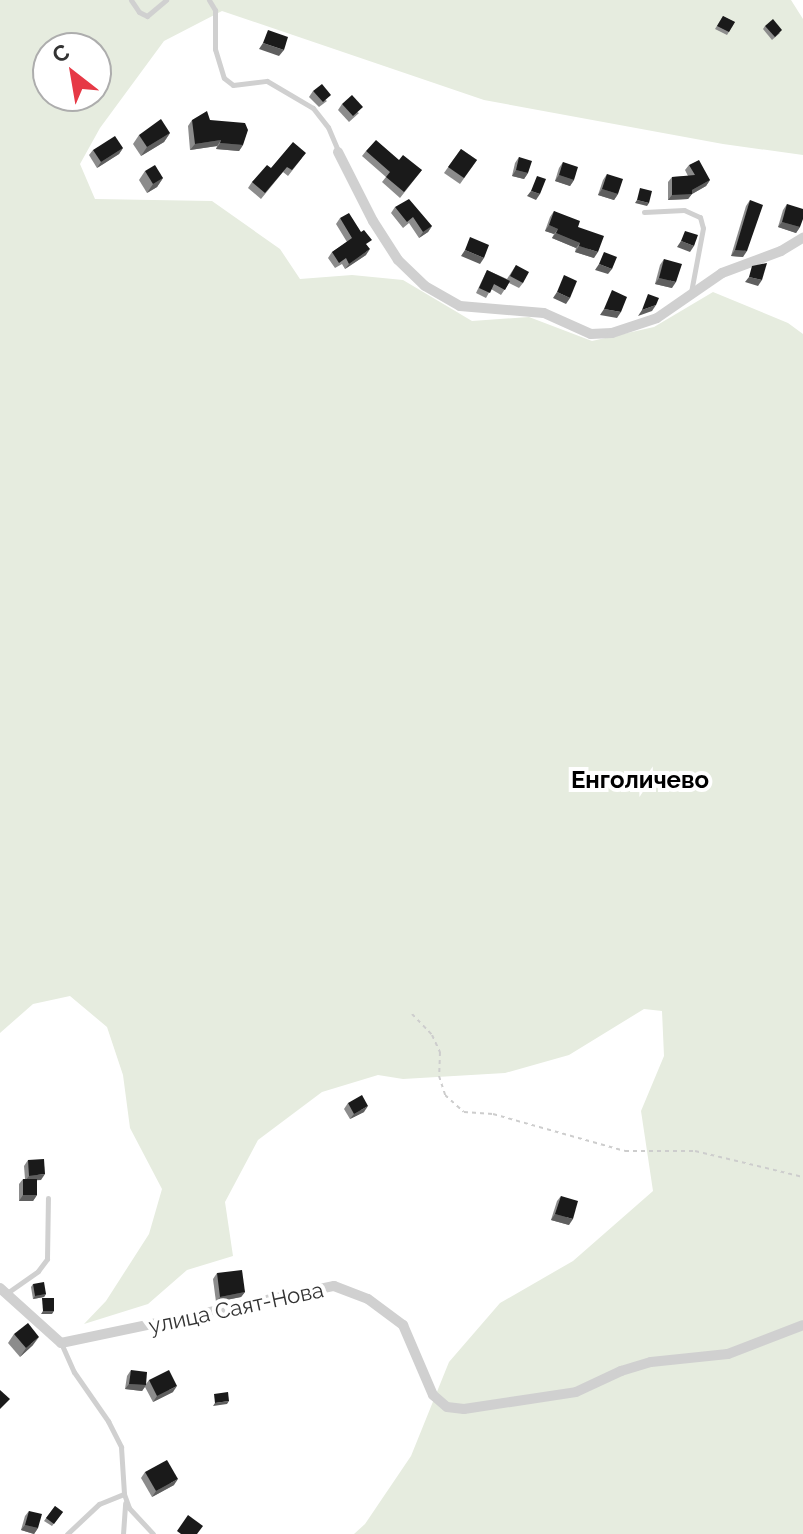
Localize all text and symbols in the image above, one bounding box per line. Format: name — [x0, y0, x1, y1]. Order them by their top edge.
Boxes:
north arrow — [32, 32, 112, 112]
text: С — [48, 38, 74, 68]
district label: Енголичево — [571, 766, 709, 794]
street label: улица Саят-Нова — [146, 1277, 326, 1339]

